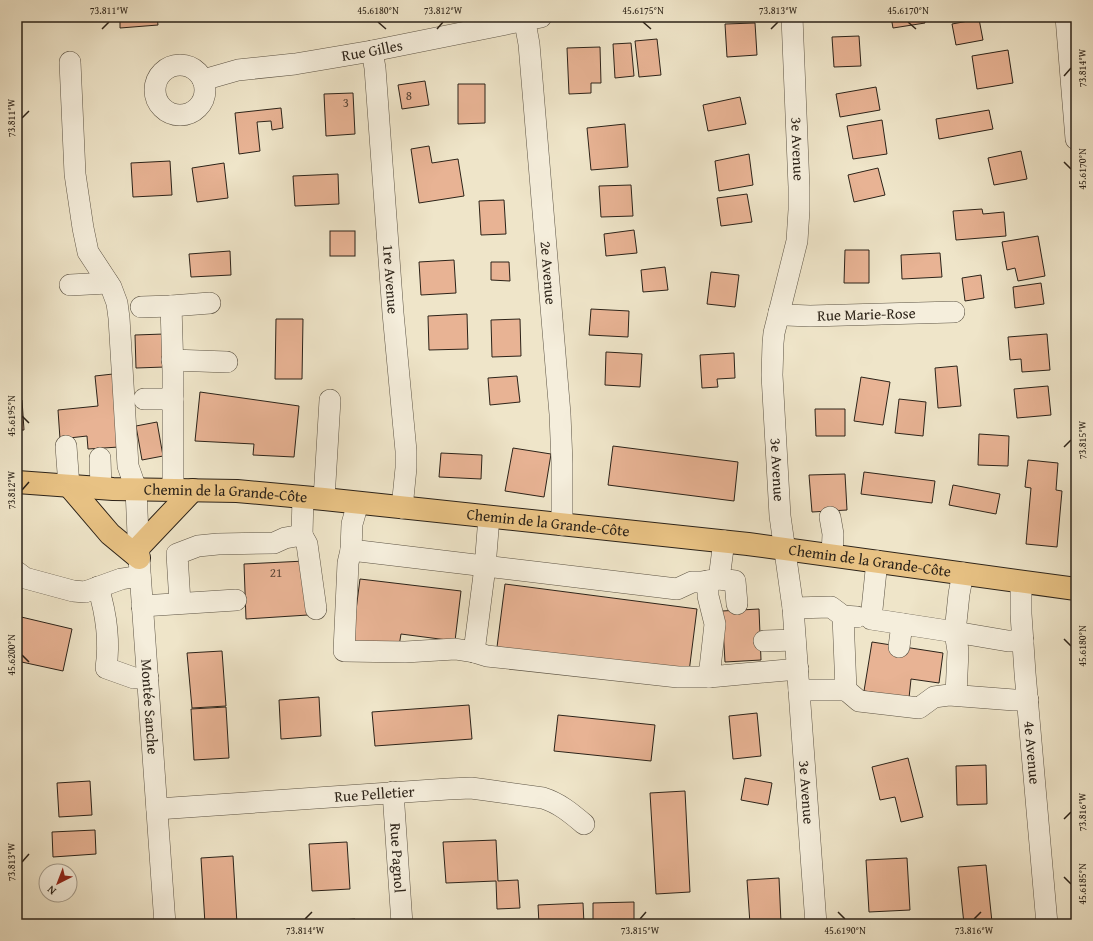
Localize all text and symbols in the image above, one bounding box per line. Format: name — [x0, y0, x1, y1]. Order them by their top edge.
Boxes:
text: 73.811°W — [90, 3, 129, 18]
text: 45.6180°N — [357, 3, 399, 18]
text: 73.812°W — [424, 3, 463, 18]
text: 45.6175°N — [622, 3, 664, 18]
text: 73.813°W — [759, 3, 798, 18]
text: 45.6170°N — [887, 3, 929, 18]
street label: Rue Gilles — [340, 34, 404, 66]
text: 73.814°W — [1075, 48, 1090, 87]
house number: 8 — [406, 86, 412, 105]
house number: 3 — [343, 93, 349, 112]
text: 73.811°W — [4, 98, 19, 137]
street label: 3e Avenue — [786, 117, 810, 181]
text: 45.6170°N — [1075, 148, 1090, 190]
street label: 2e Avenue — [536, 240, 562, 305]
street label: 1re Avenue — [378, 244, 404, 315]
street label: Rue Marie-Rose — [817, 302, 916, 326]
text: 45.6195°N — [4, 395, 19, 437]
text: 73.815°W — [1075, 420, 1090, 459]
street label: 3e Avenue — [766, 437, 790, 502]
text: 73.812°W — [4, 470, 19, 509]
street label: Chemin de la Grande-Côte — [144, 478, 308, 507]
street label: Chemin de la Grande-Côte — [466, 503, 631, 541]
street label: Chemin de la Grande-Côte — [787, 539, 952, 582]
house number: 21 — [270, 563, 282, 582]
text: 45.6180°N — [1075, 625, 1090, 667]
text: 45.6200°N — [4, 634, 19, 676]
street label: Montée Sanche — [136, 658, 164, 755]
street label: 4e Avenue — [1019, 720, 1046, 785]
street label: 3e Avenue — [794, 760, 820, 825]
street label: Rue Pelletier — [334, 780, 415, 807]
text: 73.816°W — [1075, 792, 1090, 831]
street label: Rue Pagnol — [385, 822, 411, 893]
text: 73.813°W — [4, 842, 19, 881]
north arrow — [38, 863, 78, 903]
text: 45.6185°N — [1075, 863, 1090, 905]
text: N — [43, 882, 59, 899]
text: 73.814°W — [286, 923, 325, 938]
text: 73.815°W — [621, 923, 660, 938]
text: 45.6190°N — [824, 923, 866, 938]
text: 73.816°W — [955, 923, 994, 938]

